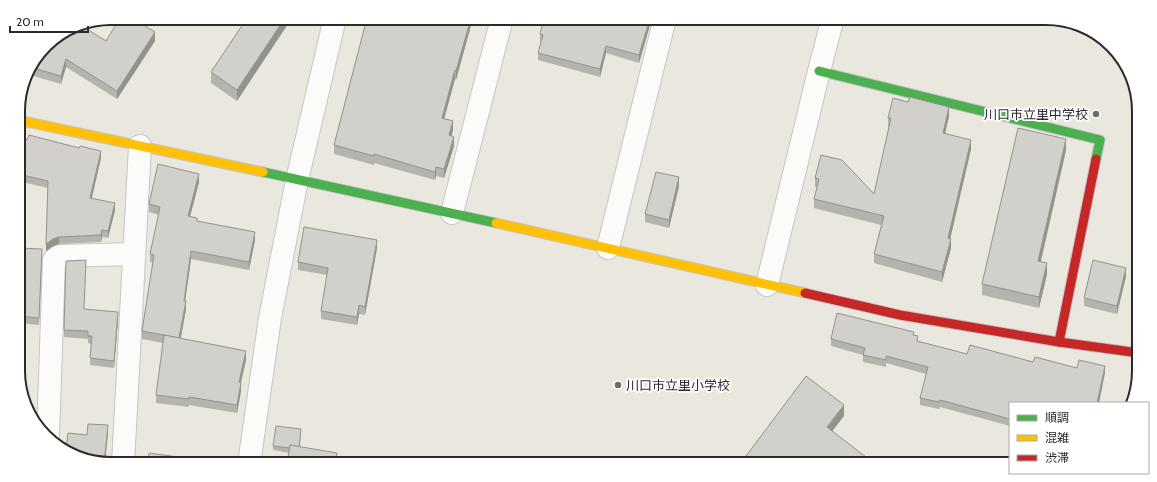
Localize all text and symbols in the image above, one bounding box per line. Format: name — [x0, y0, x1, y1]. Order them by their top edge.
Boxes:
scale bar — [10, 8, 88, 34]
text: 20 m — [16, 14, 44, 29]
place label: 川口市立里中学校 — [984, 106, 1088, 122]
marker: 川口市立里中学校 — [1091, 109, 1101, 119]
place label: 川口市立里小学校 — [626, 377, 730, 393]
marker: 川口市立里小学校 — [613, 380, 623, 390]
legend — [1009, 402, 1149, 474]
text: 順調 — [1045, 410, 1069, 425]
text: 混雑 — [1045, 430, 1069, 445]
text: 渋滞 — [1045, 450, 1069, 465]

